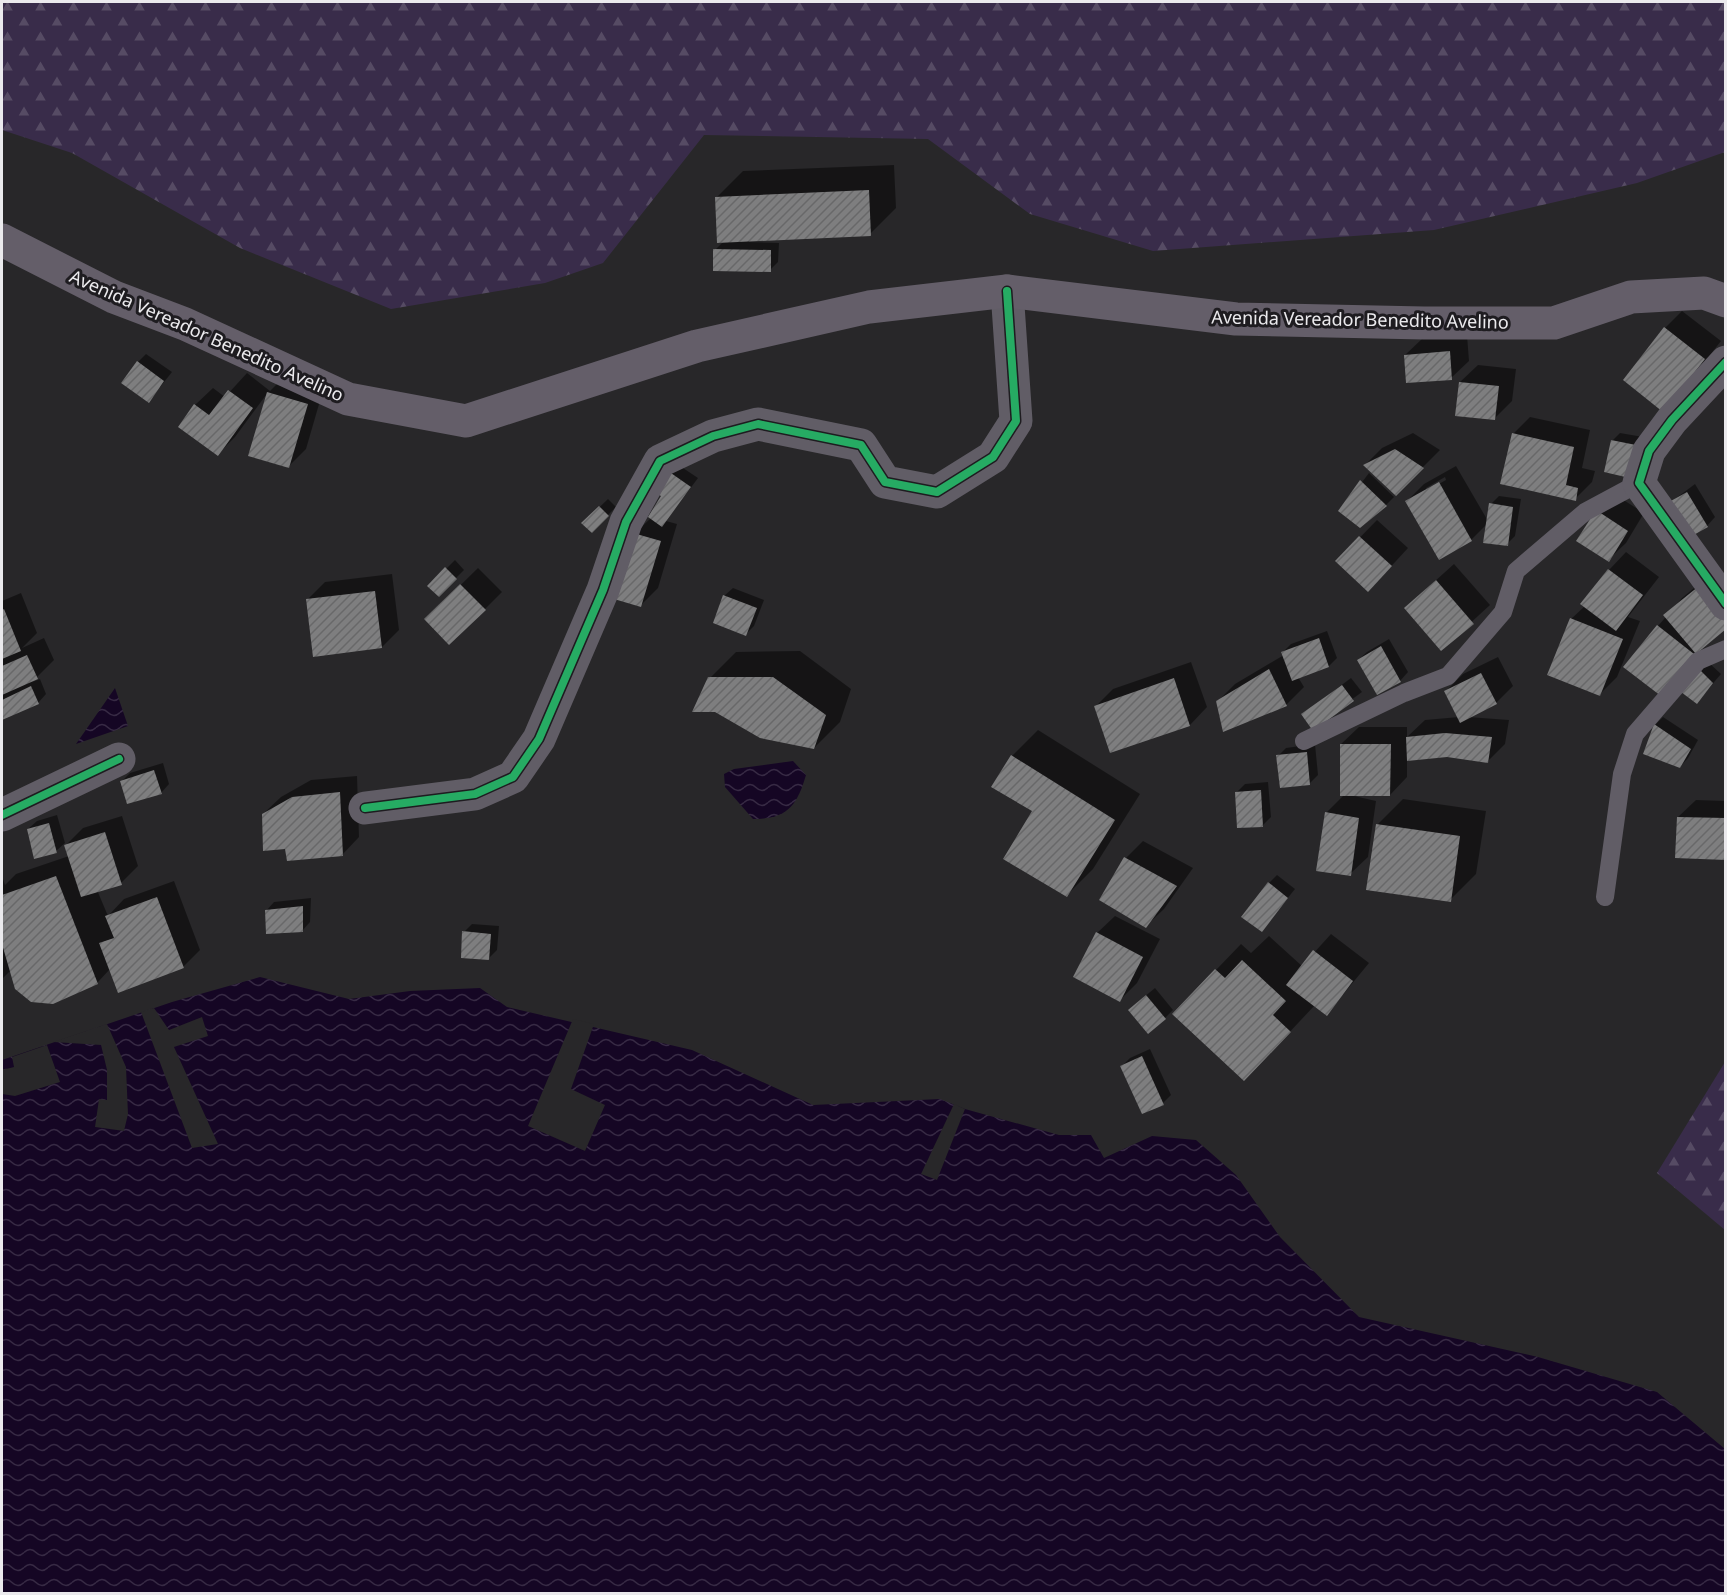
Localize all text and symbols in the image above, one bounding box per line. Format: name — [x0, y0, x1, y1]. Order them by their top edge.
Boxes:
street label: Avenida Vereador Benedito Avelino — [66, 264, 348, 406]
street label: Avenida Vereador Benedito Avelino — [1211, 304, 1509, 334]

